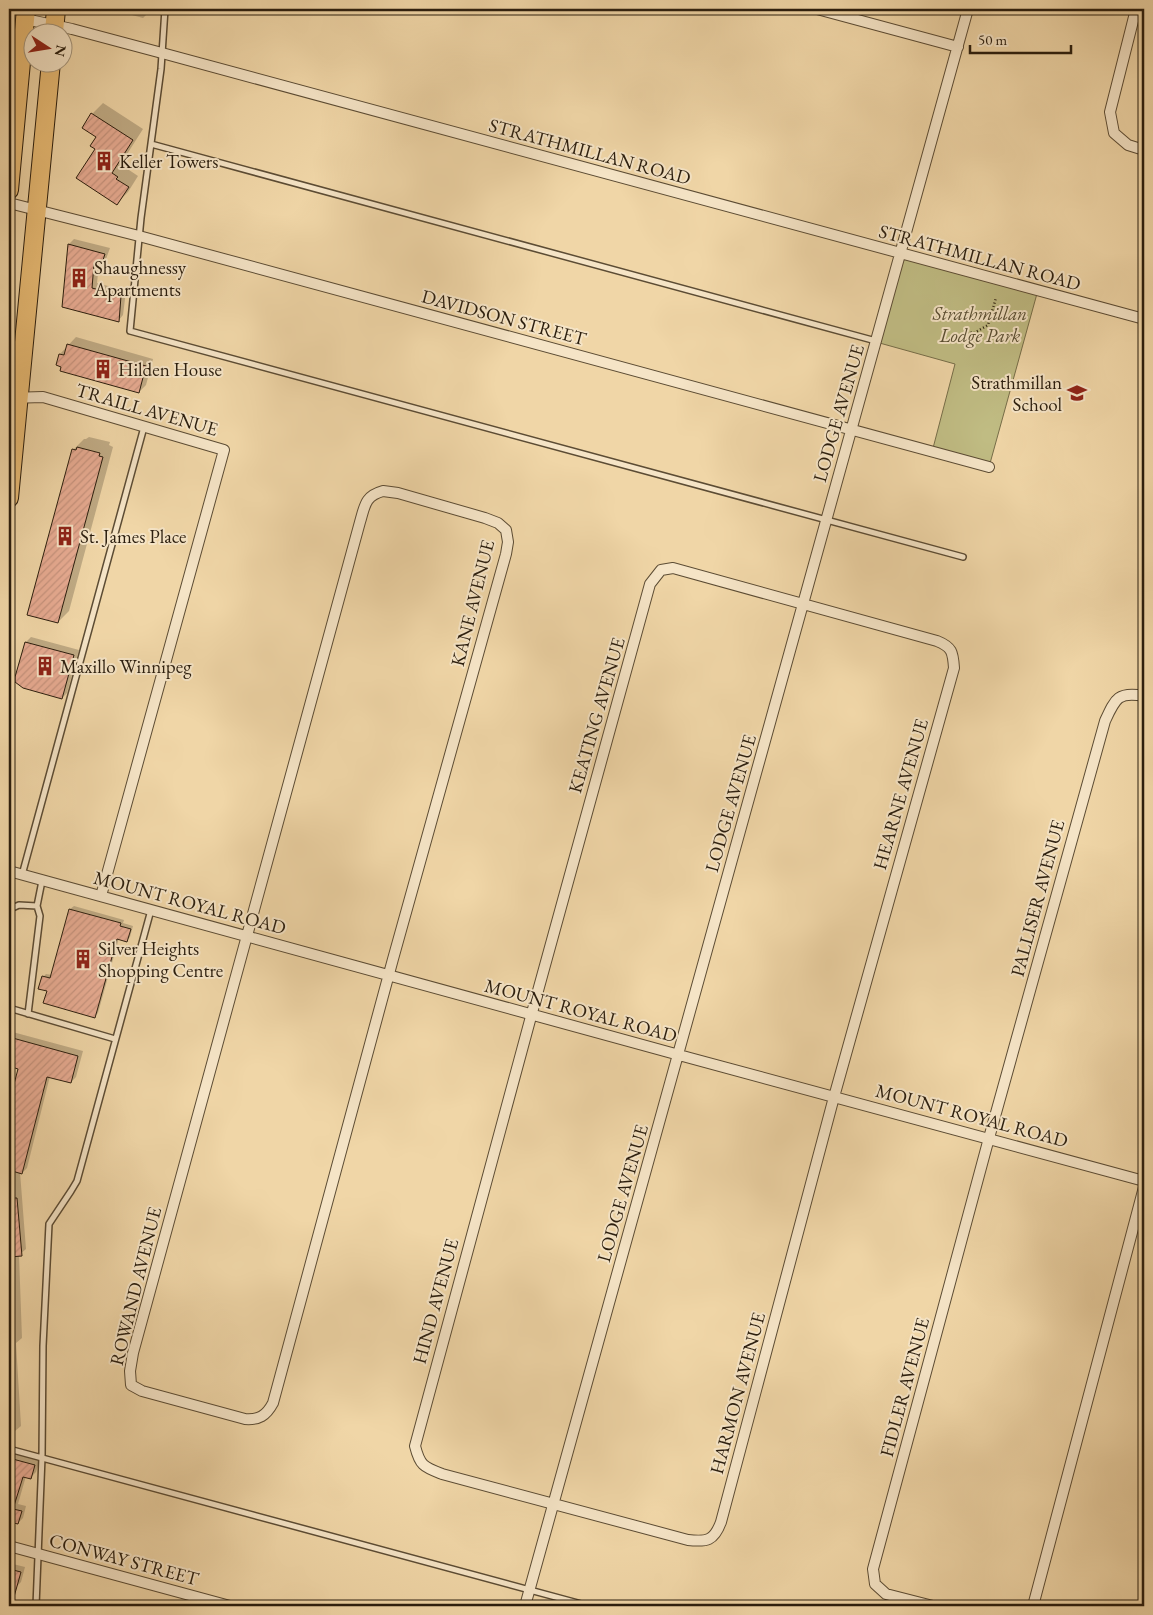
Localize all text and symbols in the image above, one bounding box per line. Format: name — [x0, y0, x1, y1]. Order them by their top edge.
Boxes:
north arrow — [22, 22, 72, 72]
scale bar — [970, 22, 1072, 54]
text: 50 m — [978, 30, 1007, 49]
text: N — [51, 43, 71, 59]
street label: STRATHMILLAN ROAD — [486, 112, 694, 190]
place label: Keller Towers — [119, 149, 218, 174]
building icon: Keller Towers — [93, 150, 115, 172]
street label: STRATHMILLAN ROAD — [876, 218, 1084, 296]
place label: Shaughnessy Apartments — [93, 255, 187, 302]
building icon: Shaughnessy Apartments — [68, 267, 90, 289]
street label: DAVIDSON STREET — [419, 284, 589, 352]
park label: Strathmillan Lodge Park — [932, 301, 1027, 348]
street label: LODGE AVENUE — [807, 341, 870, 485]
place label: Hilden House — [118, 357, 222, 382]
building icon: Hilden House — [92, 358, 114, 380]
place label: Strathmillan School — [971, 370, 1062, 417]
street label: TRAILL AVENUE — [73, 377, 221, 442]
school or university icon: Strathmillan School — [1066, 382, 1088, 404]
place label: St. James Place — [80, 524, 187, 549]
building icon: St. James Place — [54, 525, 76, 547]
street label: KANE AVENUE — [445, 537, 500, 669]
street label: KEATING AVENUE — [562, 634, 631, 796]
place label: Maxillo Winnipeg — [60, 654, 192, 679]
building icon: Maxillo Winnipeg — [34, 655, 56, 677]
street label: HEARNE AVENUE — [867, 715, 934, 873]
street label: LODGE AVENUE — [699, 731, 762, 875]
street label: PALLISER AVENUE — [1005, 817, 1070, 979]
street label: MOUNT ROYAL ROAD — [91, 865, 289, 940]
place label: Silver Heights Shopping Centre — [98, 936, 223, 983]
building icon: Silver Heights Shopping Centre — [72, 948, 94, 970]
street label: MOUNT ROYAL ROAD — [482, 973, 680, 1048]
street label: MOUNT ROYAL ROAD — [873, 1078, 1071, 1153]
street label: LODGE AVENUE — [591, 1121, 654, 1265]
street label: ROWAND AVENUE — [104, 1204, 167, 1368]
street label: HIND AVENUE — [407, 1235, 464, 1367]
street label: HARMON AVENUE — [704, 1309, 771, 1477]
street label: FIDLER AVENUE — [874, 1314, 935, 1460]
street label: CONWAY STREET — [46, 1528, 202, 1592]

